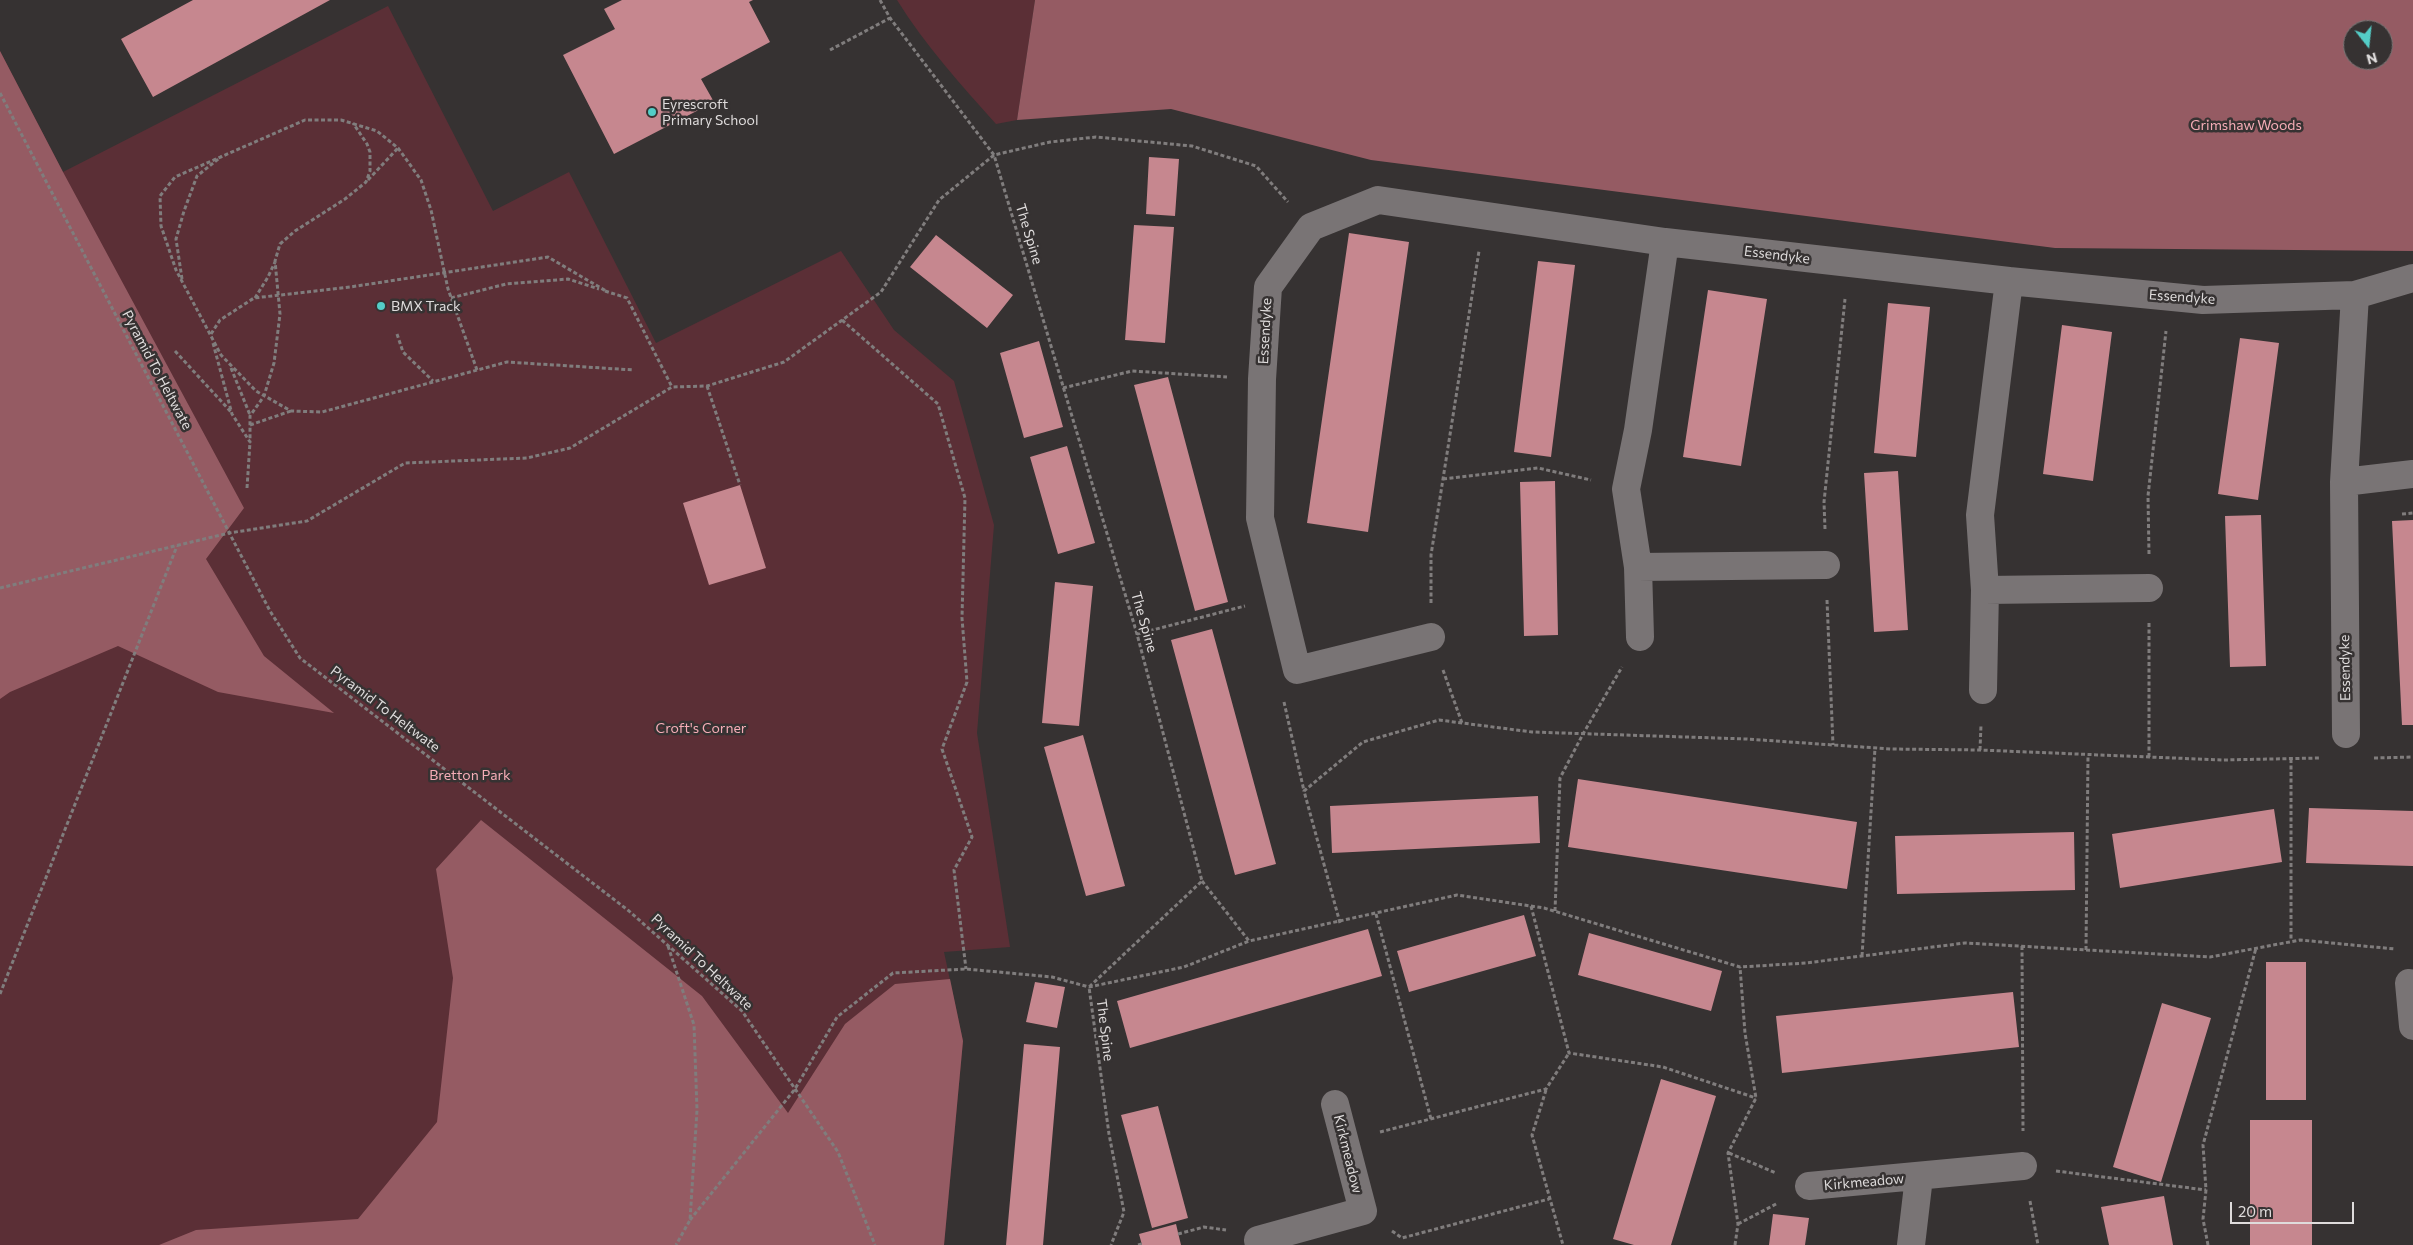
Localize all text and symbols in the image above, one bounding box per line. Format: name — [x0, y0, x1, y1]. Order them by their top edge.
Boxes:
north arrow — [2343, 20, 2393, 70]
text: N — [2365, 49, 2379, 69]
place label: Eyrescroft Primary School — [662, 96, 758, 128]
marker: Eyrescroft Primary School — [646, 106, 658, 118]
park label: Grimshaw Woods — [2190, 117, 2302, 133]
street label: The Spine — [1012, 202, 1046, 266]
street label: Essendyke — [1743, 243, 1811, 267]
street label: Essendyke — [2148, 286, 2216, 308]
street label: Essendyke — [1255, 297, 1275, 365]
place label: BMX Track — [391, 298, 461, 314]
marker: BMX Track — [375, 300, 387, 312]
street label: Pyramid To Heltwate — [118, 307, 196, 433]
street label: The Spine — [1127, 590, 1161, 654]
street label: Essendyke — [2336, 635, 2354, 701]
street label: Pyramid To Heltwate — [327, 662, 443, 756]
park label: Croft's Corner — [656, 720, 746, 736]
park label: Bretton Park — [429, 767, 511, 783]
street label: Pyramid To Heltwate — [648, 911, 756, 1013]
street label: The Spine — [1093, 998, 1117, 1062]
street label: Kirkmeadow — [1330, 1113, 1366, 1195]
street label: Kirkmeadow — [1823, 1170, 1905, 1194]
scale bar — [2233, 1192, 2357, 1224]
text: 20 m — [2238, 1202, 2272, 1220]

